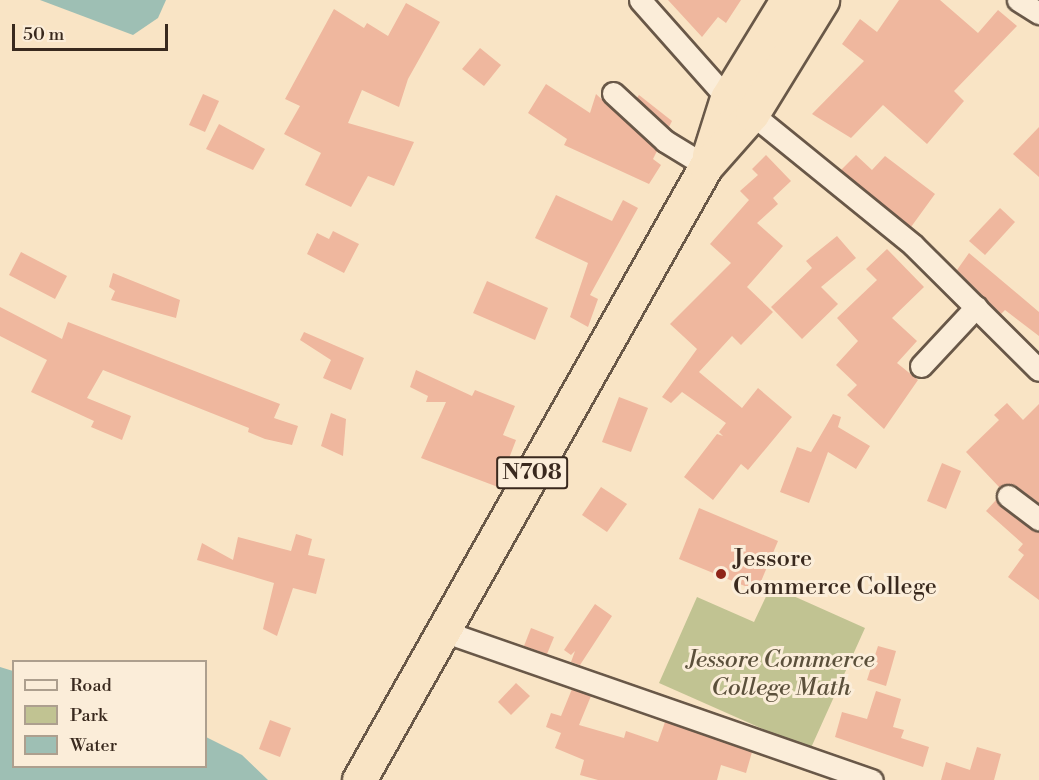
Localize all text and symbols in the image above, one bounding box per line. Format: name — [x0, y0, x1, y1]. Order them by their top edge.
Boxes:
scale bar — [15, 12, 171, 50]
text: 50 m — [23, 23, 64, 46]
road number: N708 — [496, 454, 568, 492]
place label: Jessore Commerce College — [733, 546, 937, 602]
marker: Jessore Commerce College — [714, 567, 728, 581]
park label: Jessore Commerce College Math — [687, 647, 875, 703]
legend — [12, 660, 207, 768]
text: Road — [70, 674, 112, 697]
text: Park — [70, 704, 107, 727]
text: Water — [70, 734, 117, 757]

